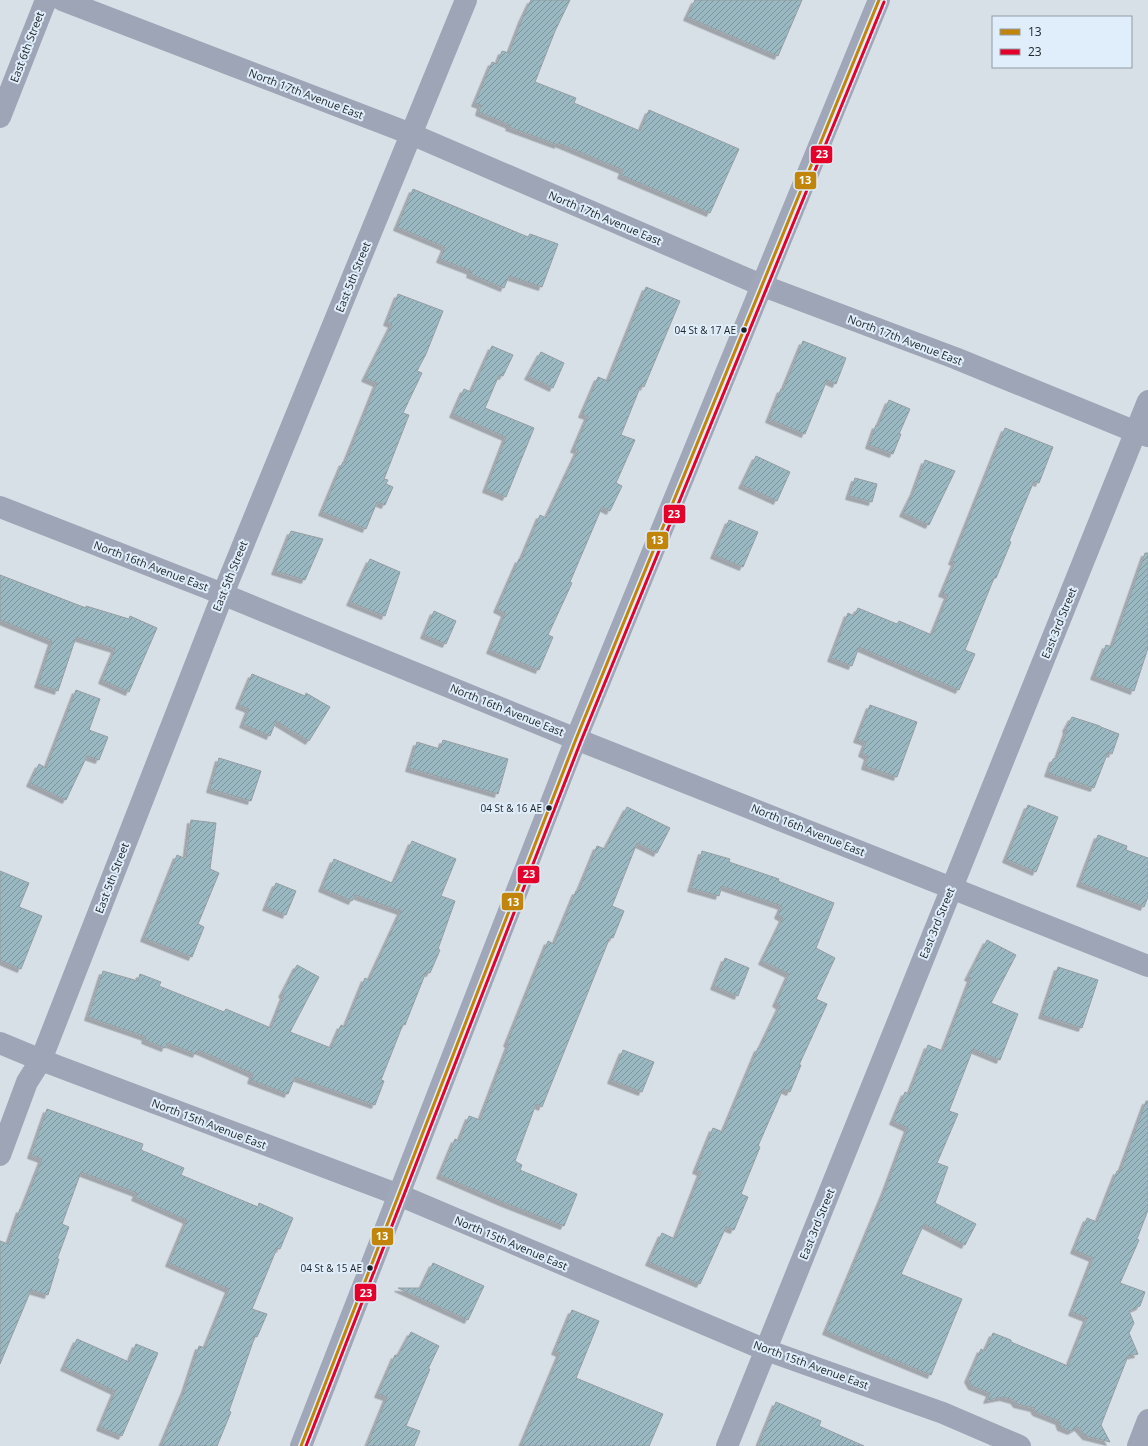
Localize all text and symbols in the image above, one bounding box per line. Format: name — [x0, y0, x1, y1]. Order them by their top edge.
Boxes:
street label: East 6th Street — [6, 9, 47, 84]
legend — [992, 16, 1132, 68]
text: 13 — [1028, 23, 1042, 40]
text: 23 — [1028, 43, 1042, 60]
street label: North 17th Avenue East — [247, 65, 366, 122]
line badge: 23 — [810, 145, 833, 164]
text: 23 — [816, 146, 828, 161]
line badge: 13 — [794, 171, 817, 190]
text: 13 — [799, 172, 811, 187]
street label: North 17th Avenue East — [546, 187, 664, 248]
street label: East 5th Street — [332, 239, 374, 314]
street label: North 17th Avenue East — [846, 311, 965, 368]
place label: 04 St & 17 AE — [675, 323, 736, 337]
marker: 04 St & 17 AE — [739, 325, 749, 335]
line badge: 23 — [663, 504, 686, 524]
text: 23 — [668, 506, 680, 521]
line badge: 13 — [646, 531, 669, 550]
text: 13 — [651, 532, 663, 547]
street label: North 16th Avenue East — [92, 537, 211, 594]
street label: East 5th Street — [209, 538, 251, 613]
street label: East 3rd Street — [1037, 585, 1080, 661]
street label: North 16th Avenue East — [448, 680, 566, 739]
street label: North 16th Avenue East — [749, 800, 867, 859]
place label: 04 St & 16 AE — [481, 801, 542, 815]
marker: 04 St & 16 AE — [544, 803, 554, 813]
street label: East 5th Street — [91, 840, 132, 915]
line badge: 23 — [517, 865, 540, 884]
text: 23 — [523, 866, 535, 881]
street label: East 3rd Street — [915, 885, 958, 961]
line badge: 13 — [501, 892, 524, 911]
text: 13 — [507, 894, 519, 909]
street label: North 15th Avenue East — [150, 1095, 269, 1152]
street label: East 3rd Street — [795, 1186, 838, 1262]
street label: North 15th Avenue East — [452, 1212, 570, 1273]
line badge: 13 — [371, 1227, 394, 1246]
text: 13 — [376, 1228, 388, 1243]
place label: 04 St & 15 AE — [301, 1261, 362, 1275]
marker: 04 St & 15 AE — [365, 1263, 375, 1273]
line badge: 23 — [354, 1283, 377, 1302]
text: 23 — [360, 1285, 372, 1300]
street label: North 15th Avenue East — [751, 1337, 871, 1392]

